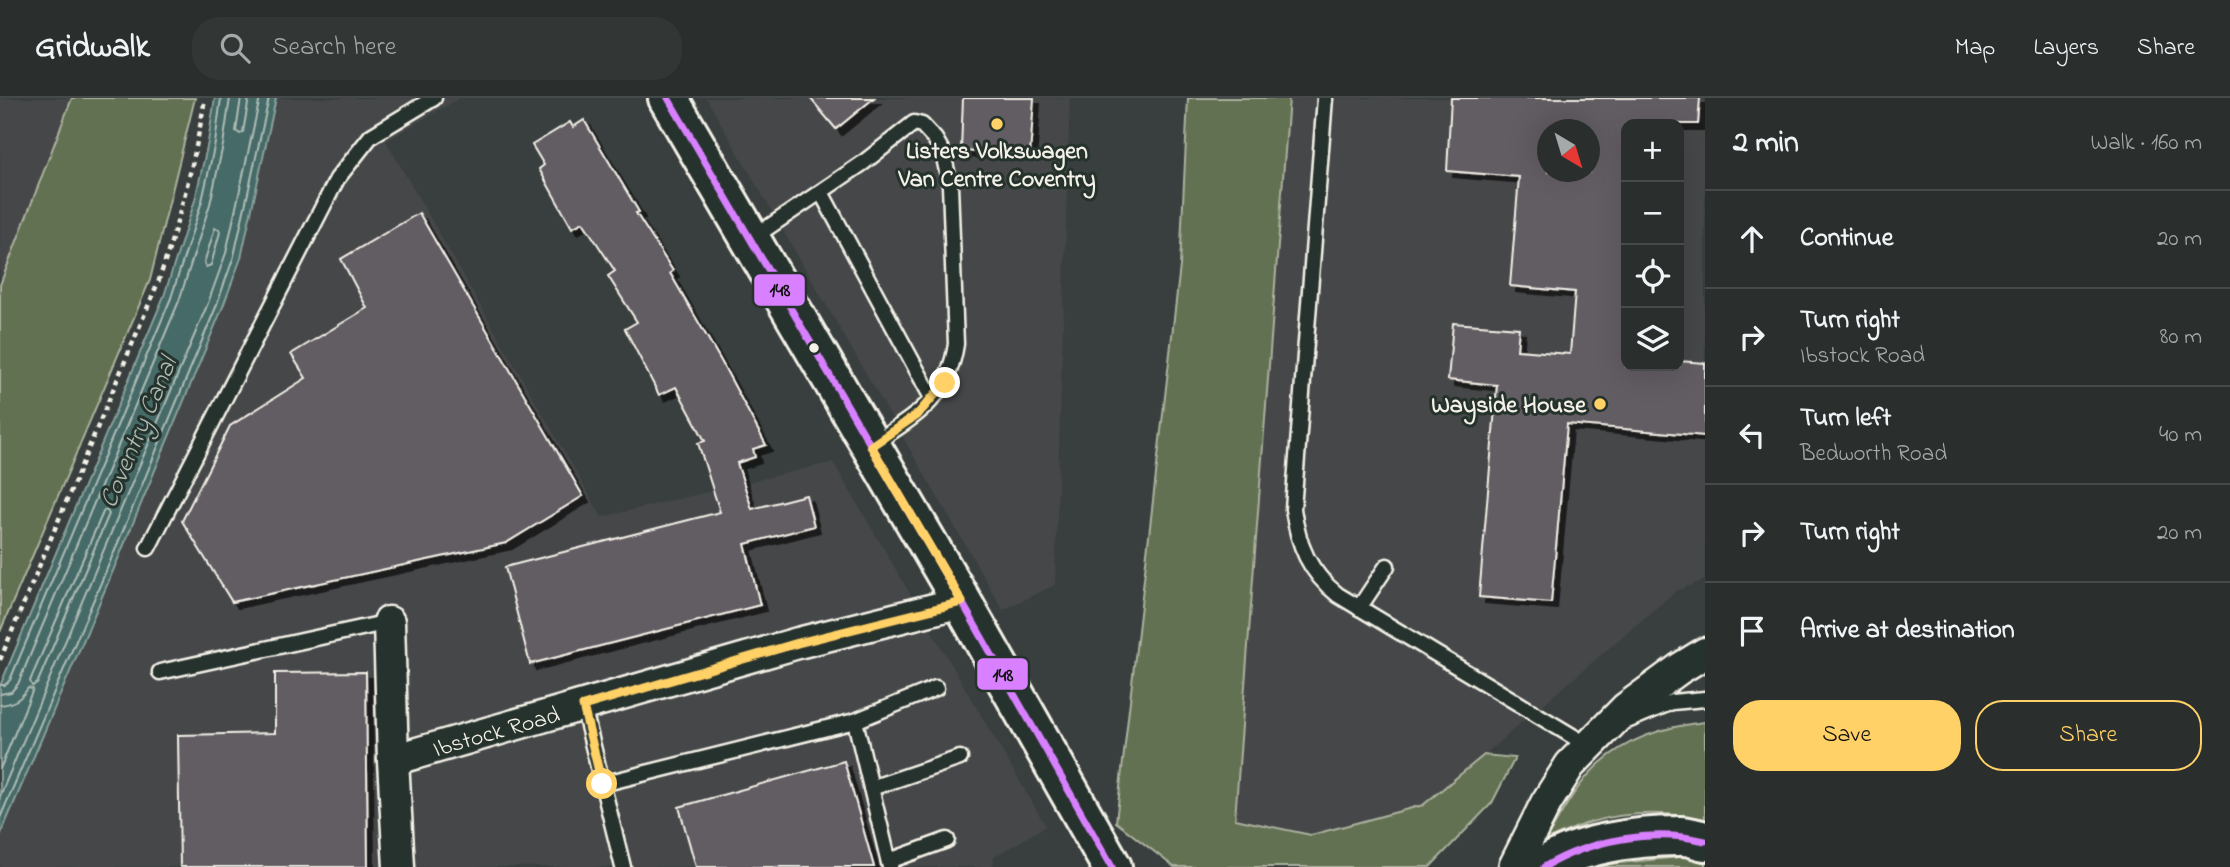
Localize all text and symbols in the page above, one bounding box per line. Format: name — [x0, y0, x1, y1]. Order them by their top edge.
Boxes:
search box — [192, 17, 682, 80]
text: Gridwalk — [35, 24, 150, 72]
icon: search — [216, 29, 254, 67]
text: Search here — [272, 29, 396, 67]
text: Map — [1955, 31, 1995, 66]
text: Layers — [2033, 31, 2099, 66]
text: Share — [2137, 31, 2195, 66]
marker: Listers Volkswagen Van Centre Coventry — [989, 116, 1005, 132]
north arrow — [1537, 119, 1600, 182]
map controls — [1621, 119, 1684, 371]
button: + — [1621, 119, 1684, 182]
text: 2 min — [1733, 122, 1799, 166]
text: Walk · 160 m — [2090, 127, 2202, 160]
place label: Listers Volkswagen Van Centre Coventry — [897, 135, 1096, 199]
button: − — [1621, 182, 1684, 245]
icon: ahead — [1733, 220, 1771, 258]
text: Continue — [1800, 220, 1893, 258]
text: 20 m — [2157, 223, 2202, 256]
button: locate — [1621, 245, 1684, 308]
line badge: 148 — [753, 273, 806, 307]
text: 148 — [770, 278, 791, 305]
text: Turn right — [1800, 302, 1900, 340]
button: layers — [1621, 308, 1684, 371]
icon: right — [1733, 318, 1771, 356]
text: 80 m — [2160, 321, 2202, 354]
text: Ibstock Road — [1800, 340, 1925, 373]
unlabelled marker — [807, 341, 821, 355]
water label: Coventry Canal — [91, 350, 190, 514]
route end — [929, 367, 960, 398]
place label: Wayside House — [1431, 389, 1587, 425]
marker: Wayside House — [1592, 396, 1608, 412]
text: Turn left — [1800, 400, 1891, 438]
icon: left — [1733, 416, 1771, 454]
text: 40 m — [2159, 419, 2202, 452]
text: Bedworth Road — [1800, 438, 1947, 471]
icon: right — [1733, 514, 1771, 552]
text: Turn right — [1800, 514, 1900, 552]
text: 20 m — [2157, 517, 2202, 550]
icon: arrive — [1733, 612, 1771, 650]
text: Arrive at destination — [1800, 612, 2015, 650]
line badge: 148 — [976, 657, 1029, 691]
text: 148 — [993, 663, 1014, 690]
street label: Ibstock Road — [429, 698, 565, 768]
button: Save — [1733, 700, 1961, 771]
button: Share — [1975, 700, 2202, 771]
route start — [586, 768, 617, 799]

